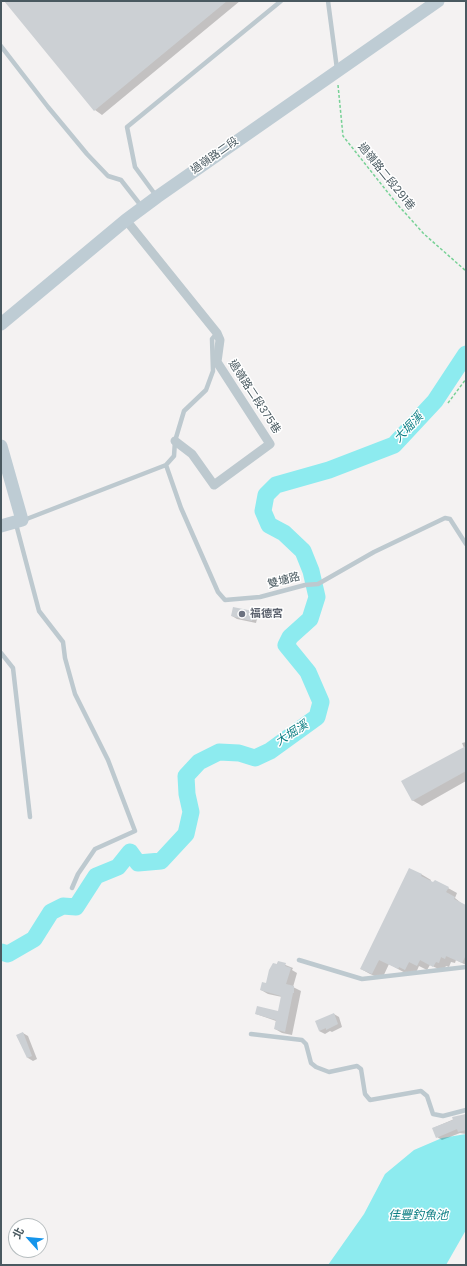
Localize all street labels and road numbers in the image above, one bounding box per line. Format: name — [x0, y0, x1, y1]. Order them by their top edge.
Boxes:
street label: 過嶺路二段 — [189, 135, 241, 177]
street label: 過嶺路二段291巷 — [355, 141, 417, 213]
street label: 過嶺路二段375巷 — [225, 358, 283, 436]
street label: 雙塘路 — [266, 570, 302, 592]

